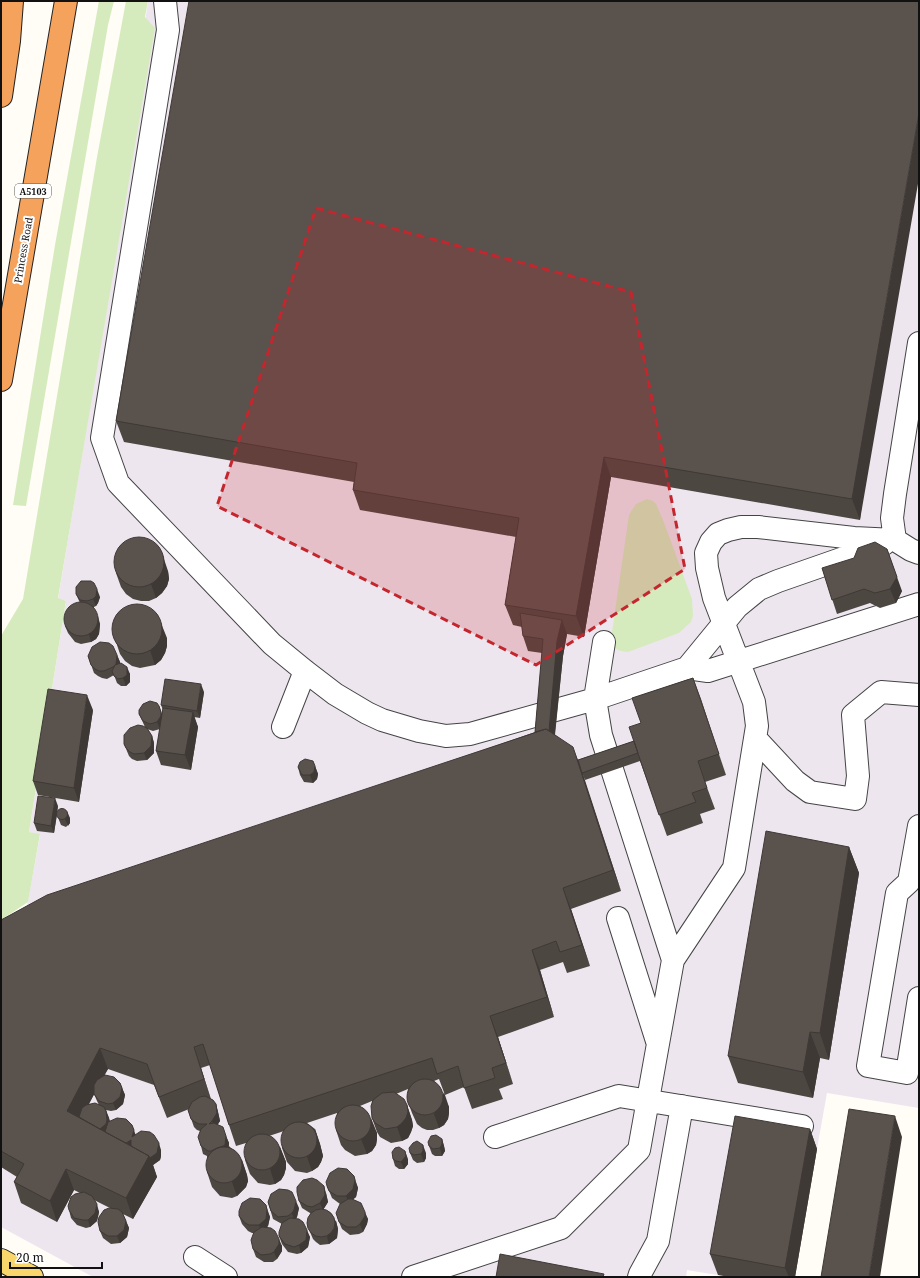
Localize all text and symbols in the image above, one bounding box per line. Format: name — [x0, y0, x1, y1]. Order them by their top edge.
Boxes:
road number: A5103 — [15, 184, 51, 198]
street label: Princess Road — [10, 216, 36, 284]
scale bar — [10, 1244, 102, 1270]
text: 20 m — [16, 1249, 44, 1266]

